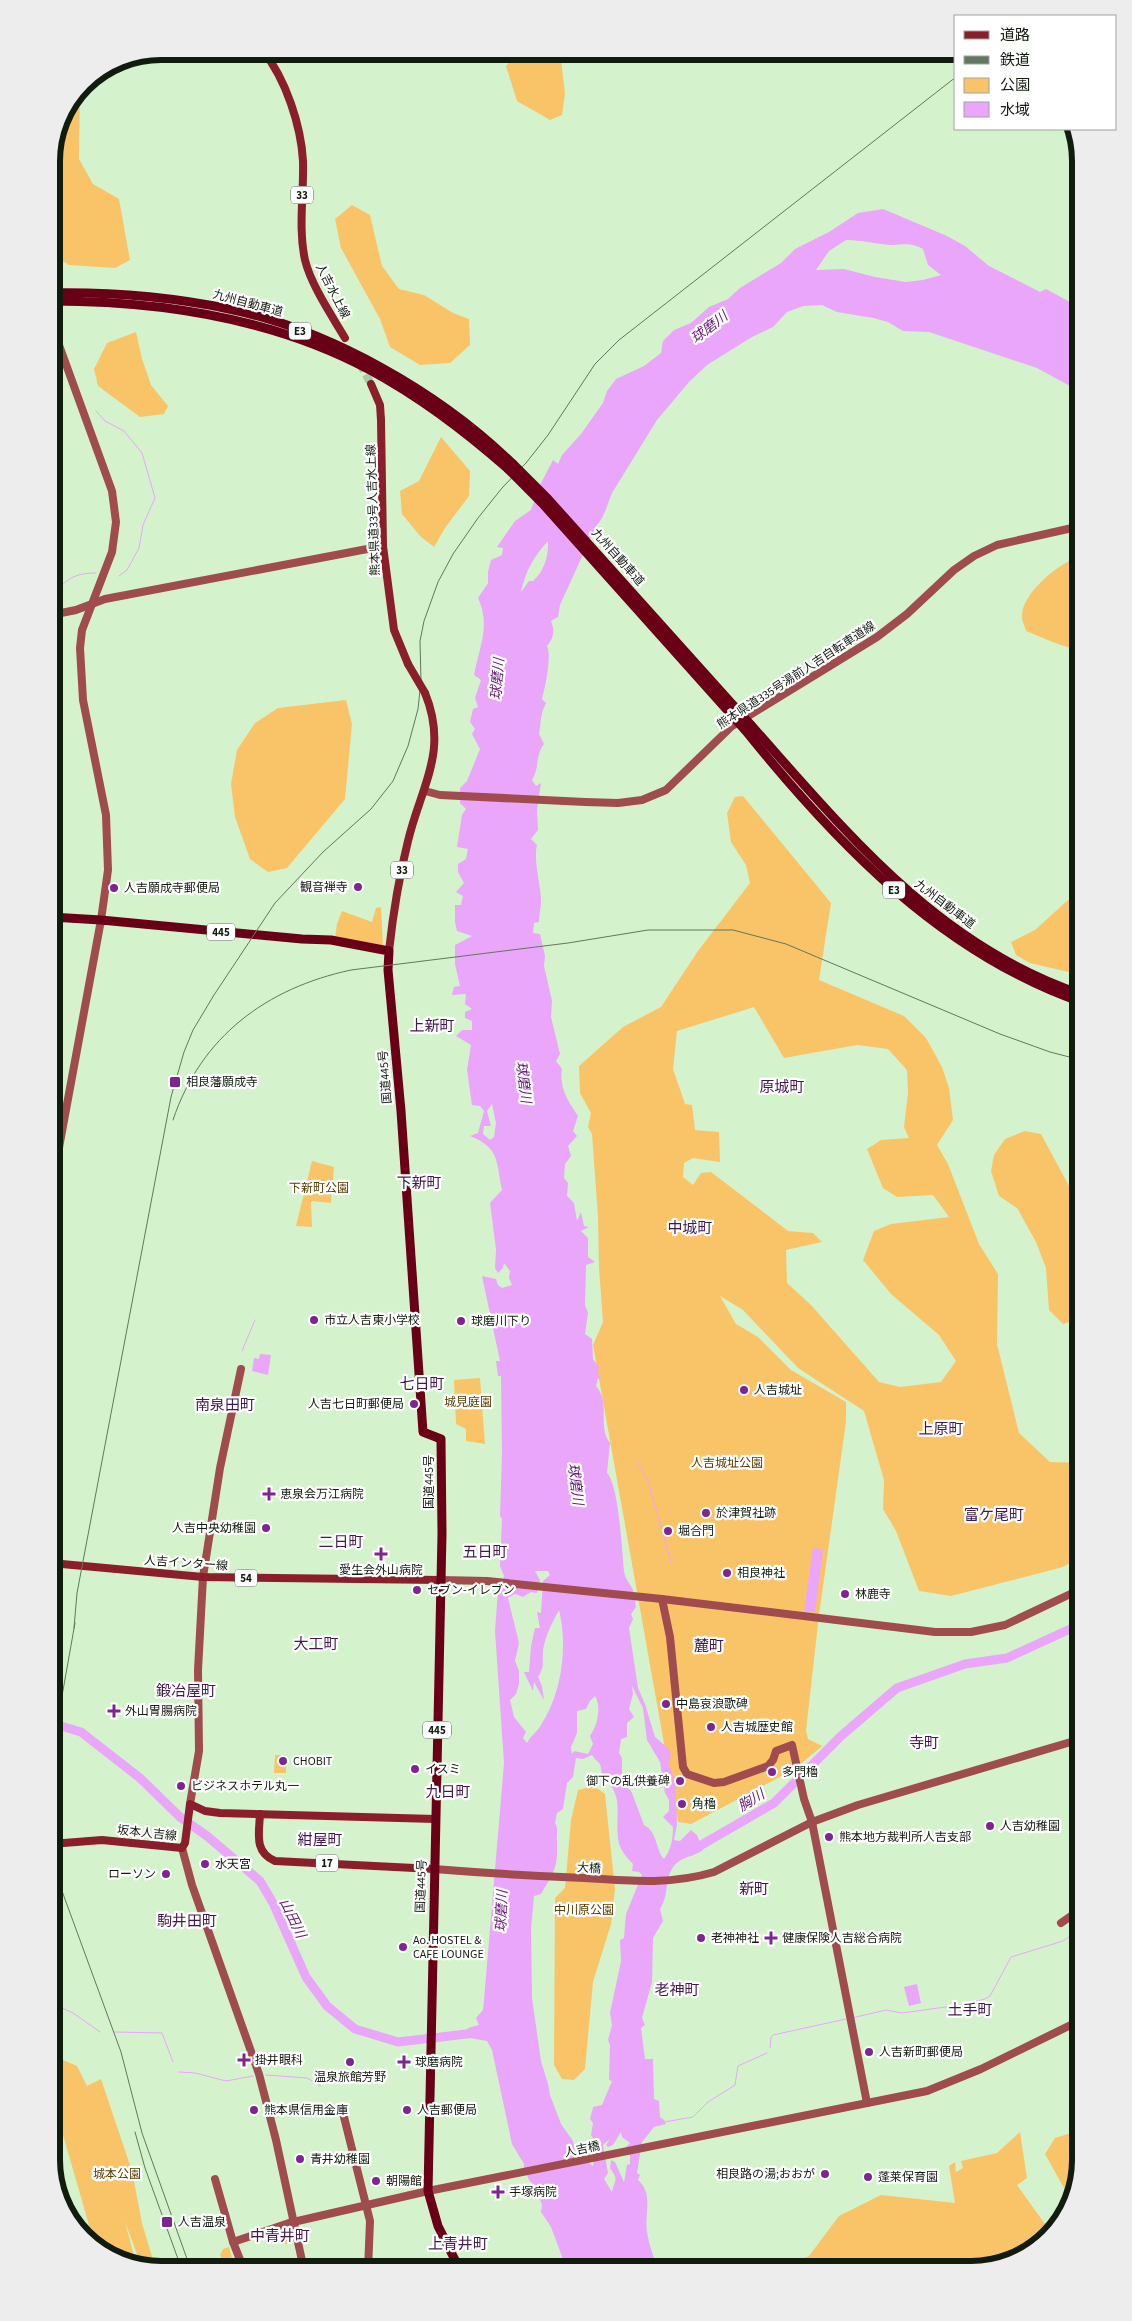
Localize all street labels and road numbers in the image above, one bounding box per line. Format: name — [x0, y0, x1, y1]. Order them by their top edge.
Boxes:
road number: 33 — [291, 186, 313, 204]
street label: 人吉水上線 — [311, 261, 354, 322]
street label: 九州自動車道 — [211, 286, 285, 321]
road number: E3 — [289, 322, 311, 340]
street label: 熊本県道33号人吉水上線 — [363, 444, 384, 576]
street label: 九州自動車道 — [587, 525, 648, 590]
street label: 熊本県道335号湯前人吉自転車道線 — [714, 618, 879, 733]
road number: 33 — [391, 862, 413, 878]
street label: 九州自動車道 — [911, 876, 979, 933]
road number: E3 — [883, 882, 905, 898]
road number: 445 — [207, 924, 235, 940]
street label: 国道445号 — [375, 1049, 396, 1105]
street label: 国道445号 — [421, 1455, 438, 1509]
street label: 人吉インター線 — [143, 1552, 228, 1575]
road number: 54 — [235, 1570, 257, 1586]
road number: 445 — [423, 1722, 451, 1738]
street label: 坂本人吉線 — [116, 1822, 178, 1845]
road number: 17 — [316, 1855, 338, 1872]
street label: 国道445号 — [412, 1859, 431, 1913]
street label: 大橋 — [577, 1859, 601, 1878]
street label: 人吉橋 — [563, 2137, 601, 2162]

